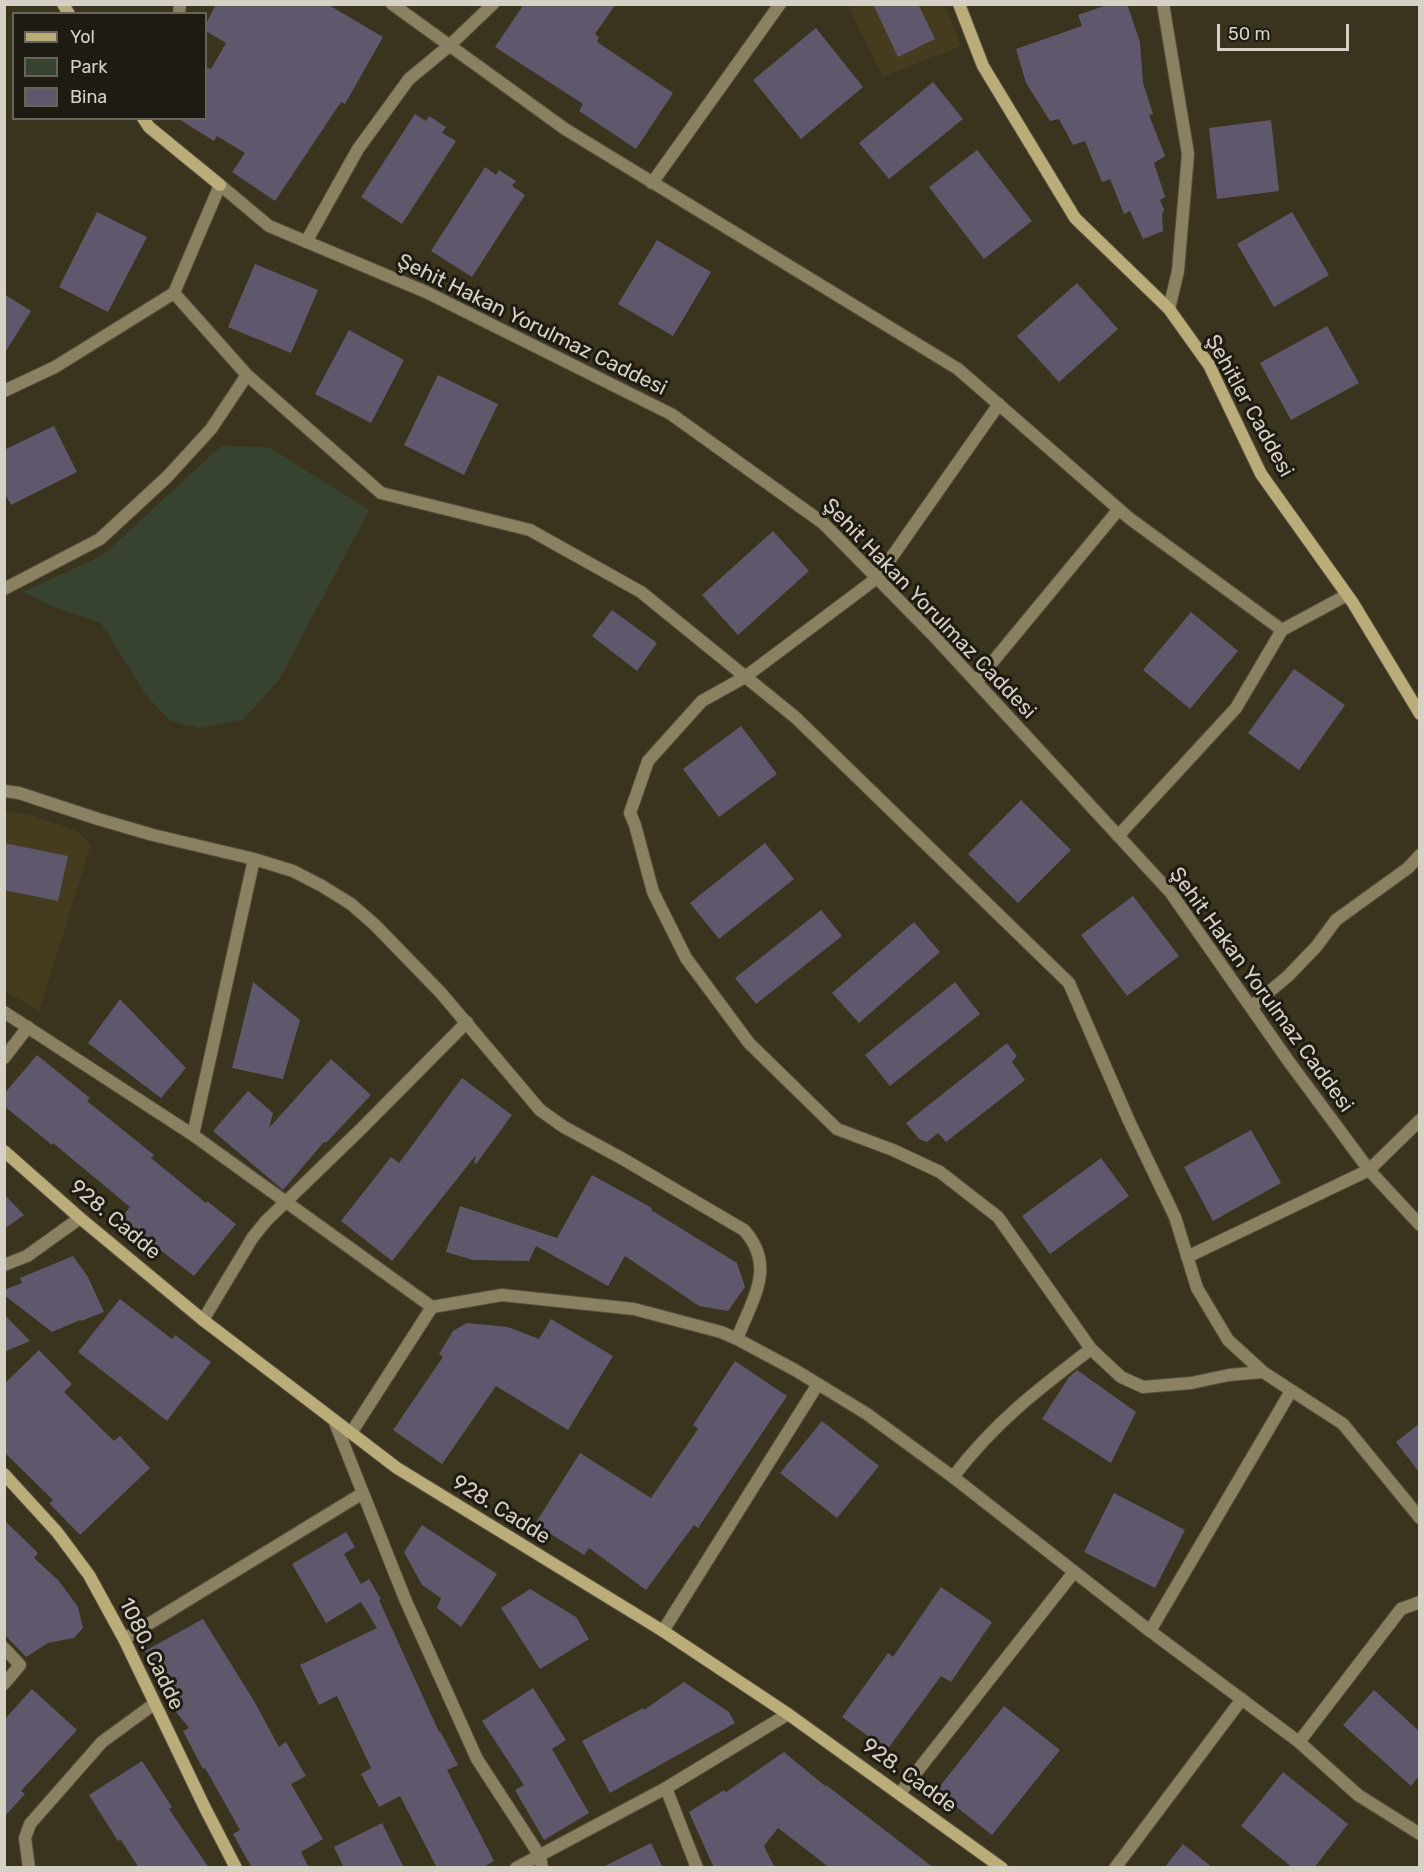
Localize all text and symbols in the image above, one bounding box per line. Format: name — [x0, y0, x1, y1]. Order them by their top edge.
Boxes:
legend — [12, 12, 207, 120]
scale bar — [1220, 12, 1352, 50]
text: 50 m — [1228, 23, 1271, 45]
text: Yol — [70, 26, 95, 48]
text: Park — [70, 56, 107, 78]
text: Bina — [70, 86, 107, 108]
street label: Şehit Hakan Yorulmaz Caddesi — [393, 249, 671, 401]
street label: Şehitler Caddesi — [1199, 330, 1299, 482]
street label: Şehit Hakan Yorulmaz Caddesi — [817, 494, 1041, 724]
street label: Şehit Hakan Yorulmaz Caddesi — [1164, 863, 1358, 1117]
street label: 928. Cadde — [65, 1175, 165, 1265]
street label: 928. Cadde — [447, 1470, 555, 1550]
street label: 1080. Cadde — [113, 1594, 189, 1714]
street label: 928. Cadde — [857, 1733, 961, 1819]

